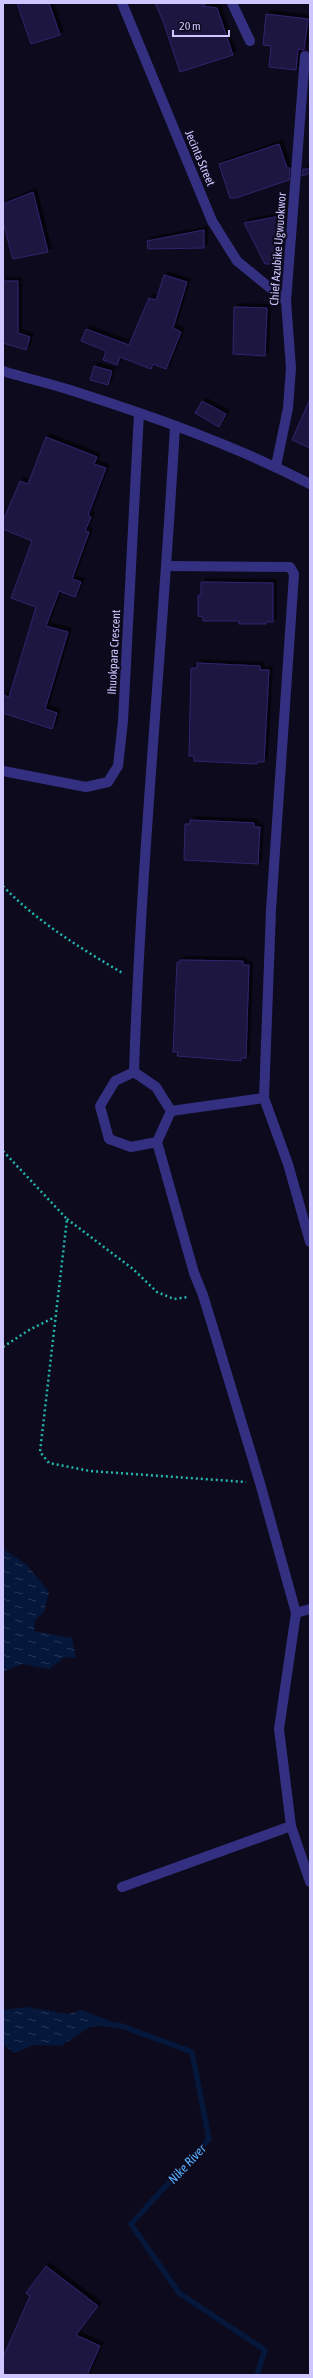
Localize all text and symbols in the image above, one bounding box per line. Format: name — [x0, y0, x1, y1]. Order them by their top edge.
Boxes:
scale bar — [173, 12, 229, 38]
text: 20 m — [179, 19, 201, 33]
street label: Jecinta Street — [182, 128, 218, 189]
street label: Chief Azubike Ugwuokwor — [267, 192, 289, 306]
street label: Ihuokpara Crescent — [105, 609, 123, 695]
water label: Nike River — [165, 2140, 210, 2187]

